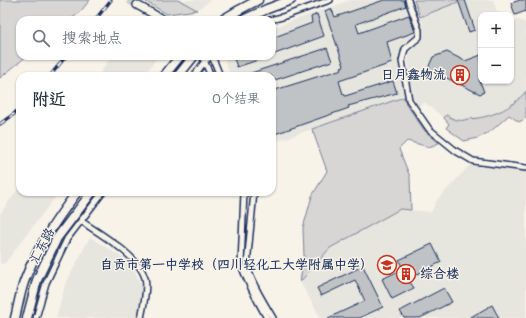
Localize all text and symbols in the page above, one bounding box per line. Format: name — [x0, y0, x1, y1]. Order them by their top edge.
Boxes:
map controls — [478, 12, 514, 84]
button: + — [478, 12, 514, 48]
search box — [16, 16, 276, 60]
icon: search — [30, 27, 52, 49]
text: 搜索地点 — [62, 29, 122, 48]
button: − — [478, 48, 514, 84]
building icon: 日月鑫物流 — [449, 64, 471, 86]
place label: 日月鑫物流 — [381, 67, 446, 83]
text: 附近 — [32, 89, 66, 110]
text: 0个结果 — [212, 91, 260, 107]
street label: 汇东路 — [26, 225, 58, 267]
school or university icon: 自贡市第一中学校（四川轻化工大学附属中学） — [376, 254, 398, 276]
place label: 自贡市第一中学校（四川轻化工大学附属中学） — [100, 257, 373, 273]
building icon: 综合楼 — [395, 263, 417, 285]
place label: 综合楼 — [420, 266, 459, 282]

